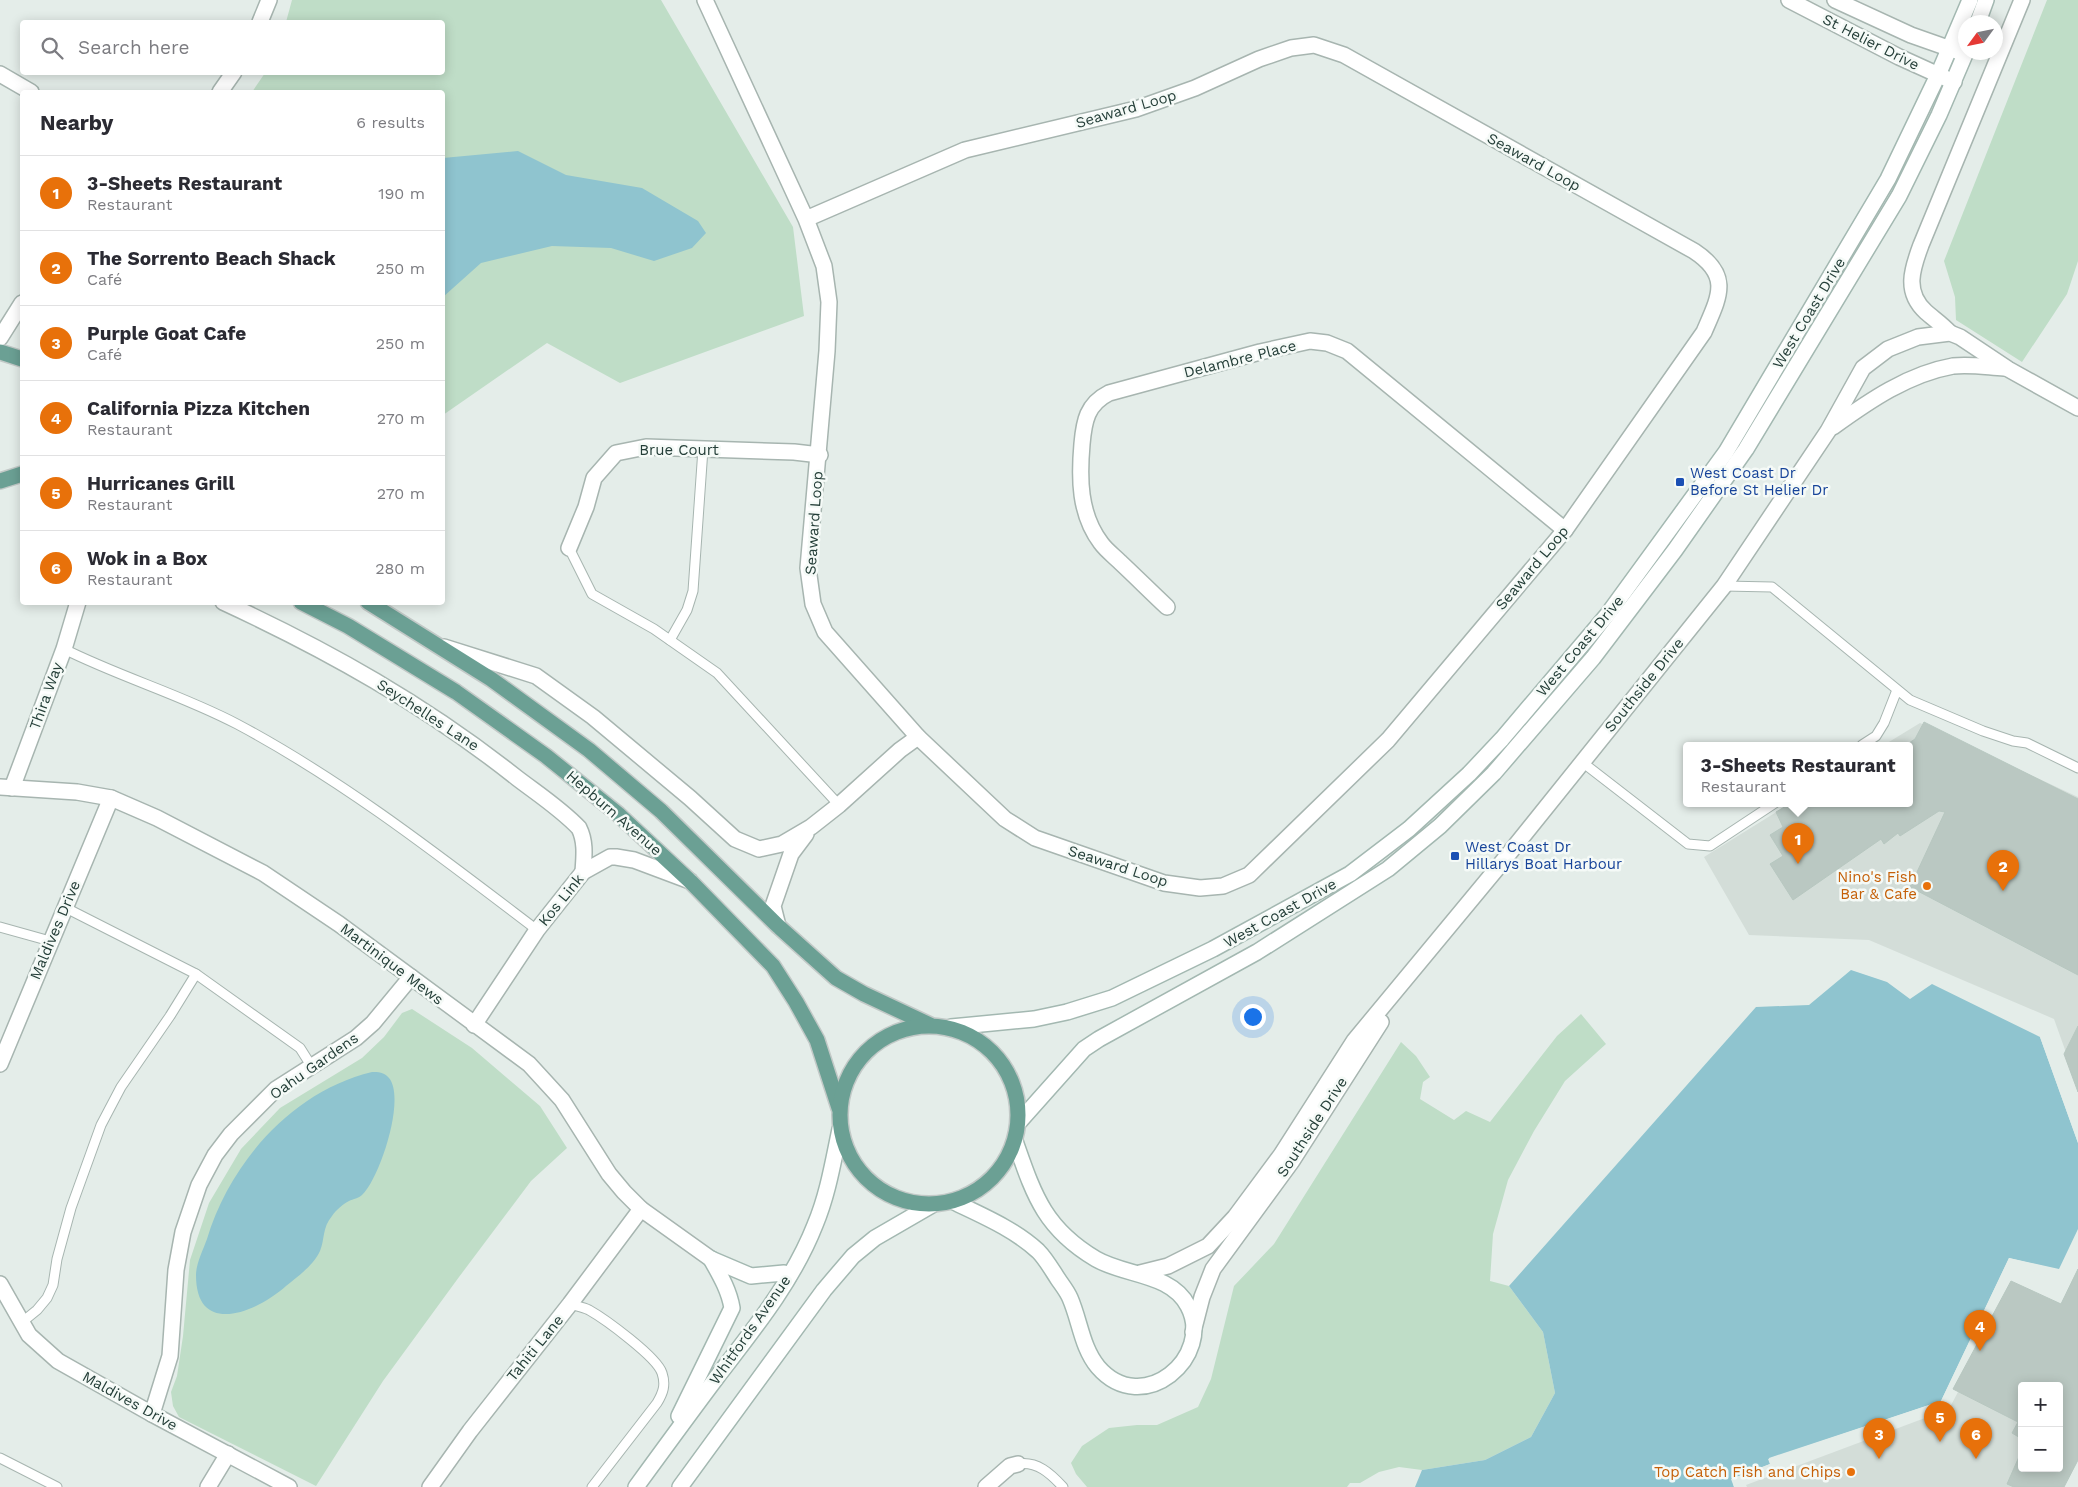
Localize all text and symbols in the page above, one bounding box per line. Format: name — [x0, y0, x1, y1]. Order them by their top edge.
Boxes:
street label: St Helier Drive — [1820, 10, 1922, 74]
north arrow — [1958, 15, 2003, 60]
search box — [20, 20, 445, 75]
icon: search — [38, 34, 66, 62]
text: Search here — [78, 36, 189, 59]
street label: Seaward Loop — [1074, 86, 1178, 132]
text: Nearby — [40, 110, 113, 135]
text: 6 results — [356, 113, 425, 132]
street label: Seaward Loop — [1484, 129, 1584, 195]
text: 3-Sheets Restaurant — [87, 172, 282, 195]
text: 1 — [53, 184, 59, 203]
text: 190 m — [378, 184, 425, 203]
text: Restaurant — [87, 195, 173, 214]
text: The Sorrento Beach Shack — [87, 247, 336, 270]
street label: West Coast Drive — [1769, 254, 1849, 372]
text: 2 — [51, 259, 61, 278]
text: 250 m — [376, 259, 425, 278]
text: Café — [87, 270, 122, 289]
text: Purple Goat Cafe — [87, 322, 246, 345]
text: 3 — [51, 334, 61, 353]
text: 250 m — [376, 334, 425, 353]
street label: Delambre Place — [1182, 336, 1298, 382]
text: Café — [87, 345, 122, 364]
text: California Pizza Kitchen — [87, 397, 310, 420]
text: 4 — [51, 409, 61, 428]
text: 270 m — [377, 409, 425, 428]
text: Restaurant — [87, 420, 173, 439]
street label: Brue Court — [639, 441, 719, 459]
place label: West Coast Dr Before St Helier Dr — [1690, 464, 1828, 499]
street label: Seaward Loop — [801, 470, 827, 576]
text: Hurricanes Grill — [87, 472, 235, 495]
marker: West Coast Dr Before St Helier Dr — [1674, 476, 1686, 488]
text: 5 — [51, 484, 61, 503]
text: 270 m — [377, 484, 425, 503]
text: Restaurant — [87, 495, 173, 514]
street label: Seaward Loop — [1492, 522, 1572, 614]
text: Wok in a Box — [87, 547, 207, 570]
text: 6 — [51, 559, 61, 578]
text: 280 m — [375, 559, 425, 578]
text: Restaurant — [87, 570, 173, 589]
street label: West Coast Drive — [1533, 592, 1627, 700]
street label: Southside Drive — [1601, 634, 1687, 736]
street label: Thira Way — [25, 660, 67, 732]
street label: Seychelles Lane — [374, 675, 482, 755]
popup — [1683, 742, 1913, 807]
text: 3-Sheets Restaurant — [1700, 754, 1896, 777]
street label: Hepburn Avenue — [563, 767, 665, 859]
text: Restaurant — [1700, 777, 1786, 796]
pin: 1 — [1782, 823, 1814, 864]
place label: West Coast Dr Hillarys Boat Harbour — [1465, 838, 1622, 873]
street label: Seaward Loop — [1066, 841, 1170, 891]
marker: West Coast Dr Hillarys Boat Harbour — [1449, 850, 1461, 862]
pin: 2 — [1987, 850, 2019, 891]
place label: Nino's Fish Bar & Cafe — [1837, 868, 1917, 903]
street label: Kos Link — [535, 870, 588, 930]
street label: West Coast Drive — [1220, 875, 1340, 951]
street label: Maldives Drive — [26, 878, 84, 982]
marker: Nino's Fish Bar & Cafe — [1921, 880, 1933, 892]
street label: Martinique Mews — [337, 919, 447, 1009]
your location — [1240, 1004, 1266, 1030]
street label: Oahu Gardens — [266, 1029, 362, 1103]
street label: Southside Drive — [1273, 1074, 1351, 1180]
street label: Whitfords Avenue — [706, 1272, 794, 1388]
pin: 4 — [1964, 1310, 1996, 1351]
street label: Tahiti Lane — [503, 1311, 567, 1385]
street label: Maldives Drive — [79, 1367, 181, 1435]
map controls — [2018, 1382, 2063, 1472]
button: + — [2018, 1382, 2063, 1427]
pin: 5 — [1924, 1401, 1956, 1442]
pin: 3 — [1863, 1418, 1895, 1459]
pin: 6 — [1960, 1418, 1992, 1459]
button: − — [2018, 1427, 2063, 1472]
place label: Top Catch Fish and Chips — [1654, 1463, 1841, 1481]
marker: Top Catch Fish and Chips — [1845, 1466, 1857, 1478]

